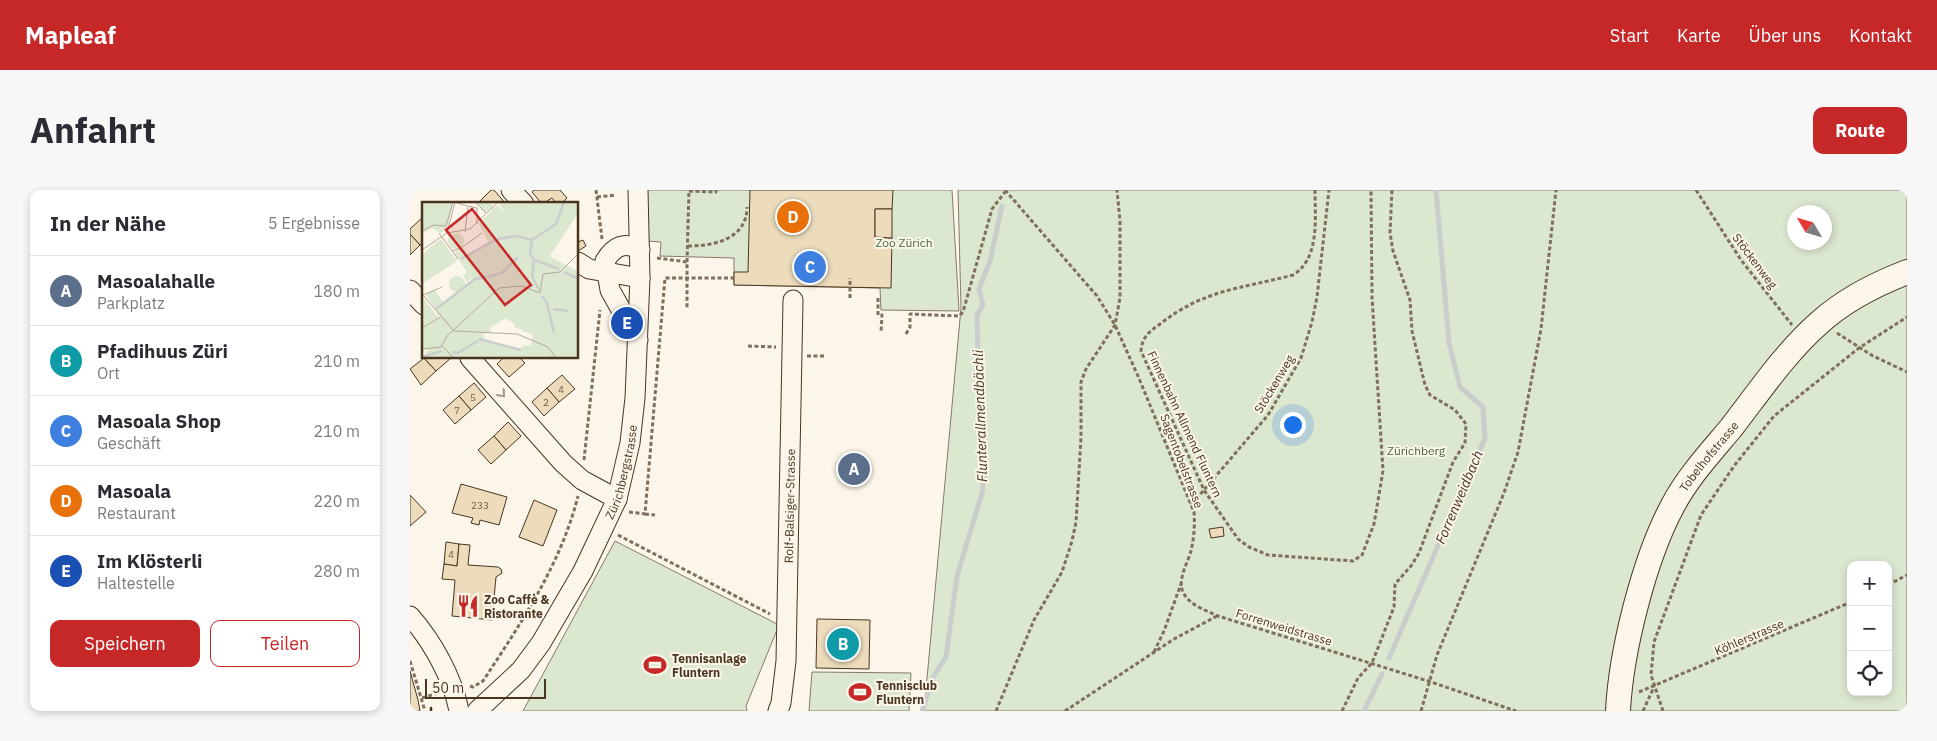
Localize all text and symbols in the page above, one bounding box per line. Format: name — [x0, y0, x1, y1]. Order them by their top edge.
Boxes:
text: Mapleaf — [25, 19, 116, 51]
text: Start — [1610, 24, 1649, 47]
text: Karte — [1677, 24, 1721, 47]
text: Über uns — [1749, 24, 1821, 47]
text: Kontakt — [1849, 24, 1912, 47]
text: Anfahrt — [30, 107, 156, 153]
button: Route — [1813, 107, 1907, 154]
pin: D — [777, 198, 809, 236]
inset map — [422, 202, 579, 359]
north arrow — [1787, 205, 1832, 250]
text: In der Nähe — [50, 209, 166, 237]
text: 5 Ergebnisse — [268, 213, 360, 233]
street label: Stöckenweg — [1729, 230, 1781, 292]
park label: Zoo Zürich — [875, 235, 933, 250]
pin: C — [794, 248, 826, 286]
text: Masoalahalle — [97, 269, 215, 293]
text: A — [61, 281, 71, 301]
text: 180 m — [313, 281, 360, 301]
text: Parkplatz — [97, 293, 165, 313]
pin: E — [611, 304, 643, 342]
text: Pfadihuus Züri — [97, 339, 228, 363]
street label: Finnenbahn Allmend Fluntern — [1144, 348, 1226, 500]
water label: Flunterallmendbächli — [969, 349, 991, 483]
text: B — [61, 351, 71, 371]
text: 210 m — [313, 351, 360, 371]
street label: Stöckenweg — [1251, 352, 1298, 416]
text: Ort — [97, 363, 120, 383]
house number: 4 — [558, 383, 564, 396]
one-way arrow — [496, 389, 505, 398]
house number: 5 — [470, 391, 476, 404]
house number: 2 — [543, 396, 549, 409]
house number: 7 — [454, 404, 460, 417]
text: Masoala Shop — [97, 409, 221, 433]
street label: Sagentobelstrasse — [1157, 412, 1207, 511]
your location — [1280, 412, 1306, 438]
street label: Tobelhofstrasse — [1676, 418, 1741, 494]
text: C — [61, 421, 71, 441]
text: 210 m — [313, 421, 360, 441]
street label: Zürichbergstrasse — [601, 424, 640, 521]
text: Geschäft — [97, 433, 161, 453]
park label: Zürichberg — [1387, 443, 1446, 458]
water label: Forrenweidbach — [1431, 447, 1487, 547]
street label: Rolf-Balsiger-Strasse — [780, 448, 798, 563]
pin: A — [838, 450, 870, 488]
text: Masoala — [97, 479, 171, 503]
text: D — [60, 491, 72, 511]
text: 220 m — [313, 491, 360, 511]
house number: 233 — [471, 499, 489, 512]
text: Restaurant — [97, 503, 176, 523]
house number: 4 — [448, 548, 454, 561]
text: Im Klösterli — [97, 549, 202, 573]
text: E — [61, 561, 71, 581]
text: 280 m — [313, 561, 360, 581]
map controls — [1847, 561, 1892, 696]
button: + — [1847, 561, 1892, 606]
text: Haltestelle — [97, 573, 175, 593]
place label: Zoo Caffè & Ristorante — [484, 592, 549, 621]
restaurant icon: Zoo Caffè & Ristorante — [455, 593, 481, 619]
street label: Forrenweidstrasse — [1234, 605, 1334, 649]
button: − — [1847, 606, 1892, 651]
street label: Köhlerstrasse — [1712, 615, 1786, 658]
button: Speichern — [50, 620, 200, 667]
button: Teilen — [210, 620, 360, 667]
pin: B — [827, 625, 859, 663]
place label: Tennisanlage Fluntern — [672, 651, 747, 680]
button: locate — [1847, 651, 1892, 696]
sports icon: Tennisanlage Fluntern — [642, 652, 668, 678]
scale bar — [425, 676, 546, 699]
place label: Tennisclub Fluntern — [876, 678, 937, 707]
text: 50 m — [432, 679, 464, 697]
sports icon: Tennisclub Fluntern — [847, 679, 873, 705]

